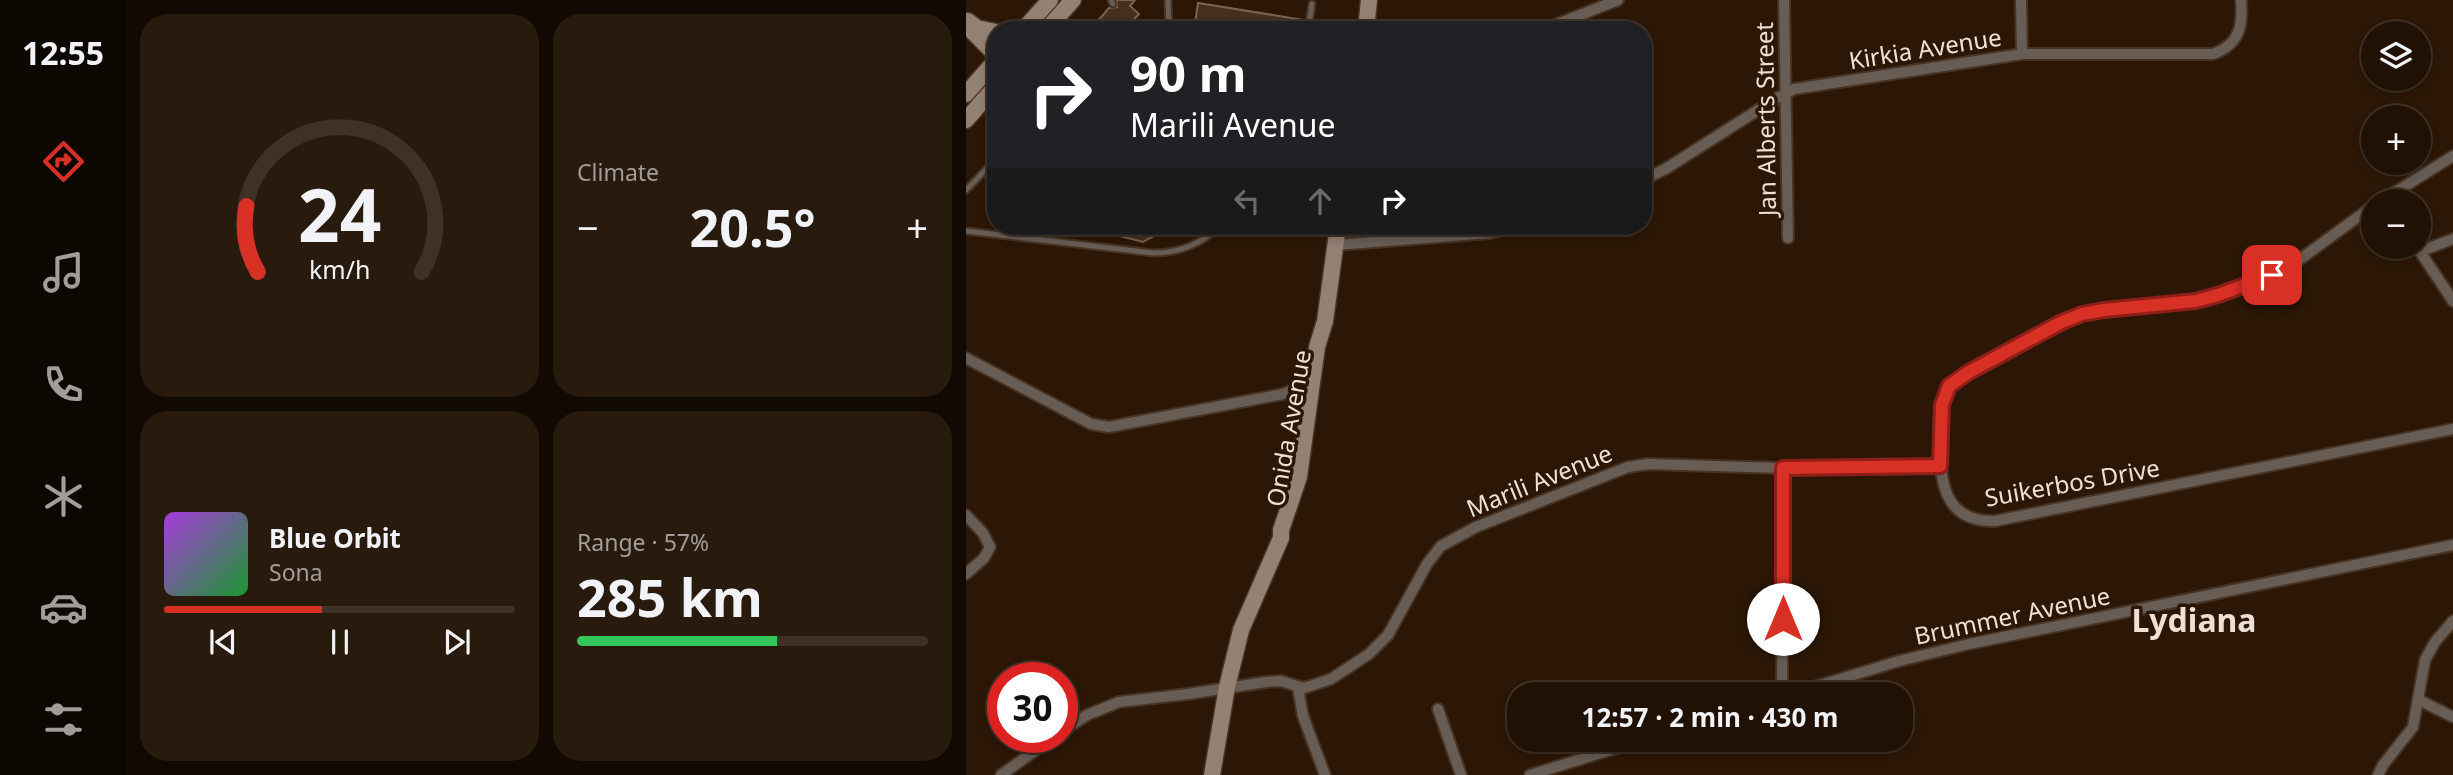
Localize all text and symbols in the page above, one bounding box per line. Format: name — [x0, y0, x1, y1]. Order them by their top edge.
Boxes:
street label: Kirkia Avenue — [1846, 20, 2004, 76]
street label: Jan Alberts Street — [1747, 21, 1783, 218]
map controls — [2361, 21, 2431, 259]
button: layers — [2361, 21, 2431, 91]
text: 12:55 — [22, 31, 104, 74]
text: 90 m — [1130, 40, 1247, 106]
icon: right — [1015, 49, 1106, 140]
text: Marili Avenue — [1130, 103, 1336, 146]
button: + — [2361, 105, 2431, 175]
icon: directions — [39, 137, 88, 186]
text: Climate — [577, 156, 659, 188]
text: 24 — [298, 164, 381, 263]
icon: left — [1228, 182, 1266, 220]
icon: ahead — [1301, 182, 1339, 220]
icon: right — [1374, 182, 1412, 220]
button: − — [2361, 189, 2431, 259]
text: 20.5° — [690, 191, 815, 262]
text: − — [577, 201, 599, 253]
text: + — [906, 201, 928, 253]
pin — [2242, 245, 2302, 305]
icon: music — [39, 248, 88, 297]
text: km/h — [309, 251, 370, 285]
icon: arrive — [2253, 256, 2291, 294]
street label: Onida Avenue — [1258, 347, 1318, 509]
icon: phone — [39, 360, 88, 409]
street label: Marili Avenue — [1461, 436, 1617, 524]
street label: Suikerbos Drive — [1982, 450, 2162, 514]
icon: climate — [39, 472, 88, 521]
text: Blue Orbit — [269, 520, 401, 556]
text: Range · 57% — [577, 526, 709, 558]
text: Sona — [269, 556, 323, 588]
text: 285 km — [577, 561, 763, 632]
street label: Brummer Avenue — [1911, 578, 2113, 652]
position arrow — [1746, 582, 1820, 656]
icon: car — [39, 583, 88, 632]
district label: Lydiana — [2131, 598, 2257, 641]
icon: previous — [204, 623, 242, 661]
icon: pause — [321, 623, 359, 661]
icon: next — [438, 623, 476, 661]
speed limit sign: 30 — [987, 662, 1078, 753]
icon: filters — [39, 695, 88, 744]
text: 12:57 · 2 min · 430 m — [1582, 699, 1838, 735]

